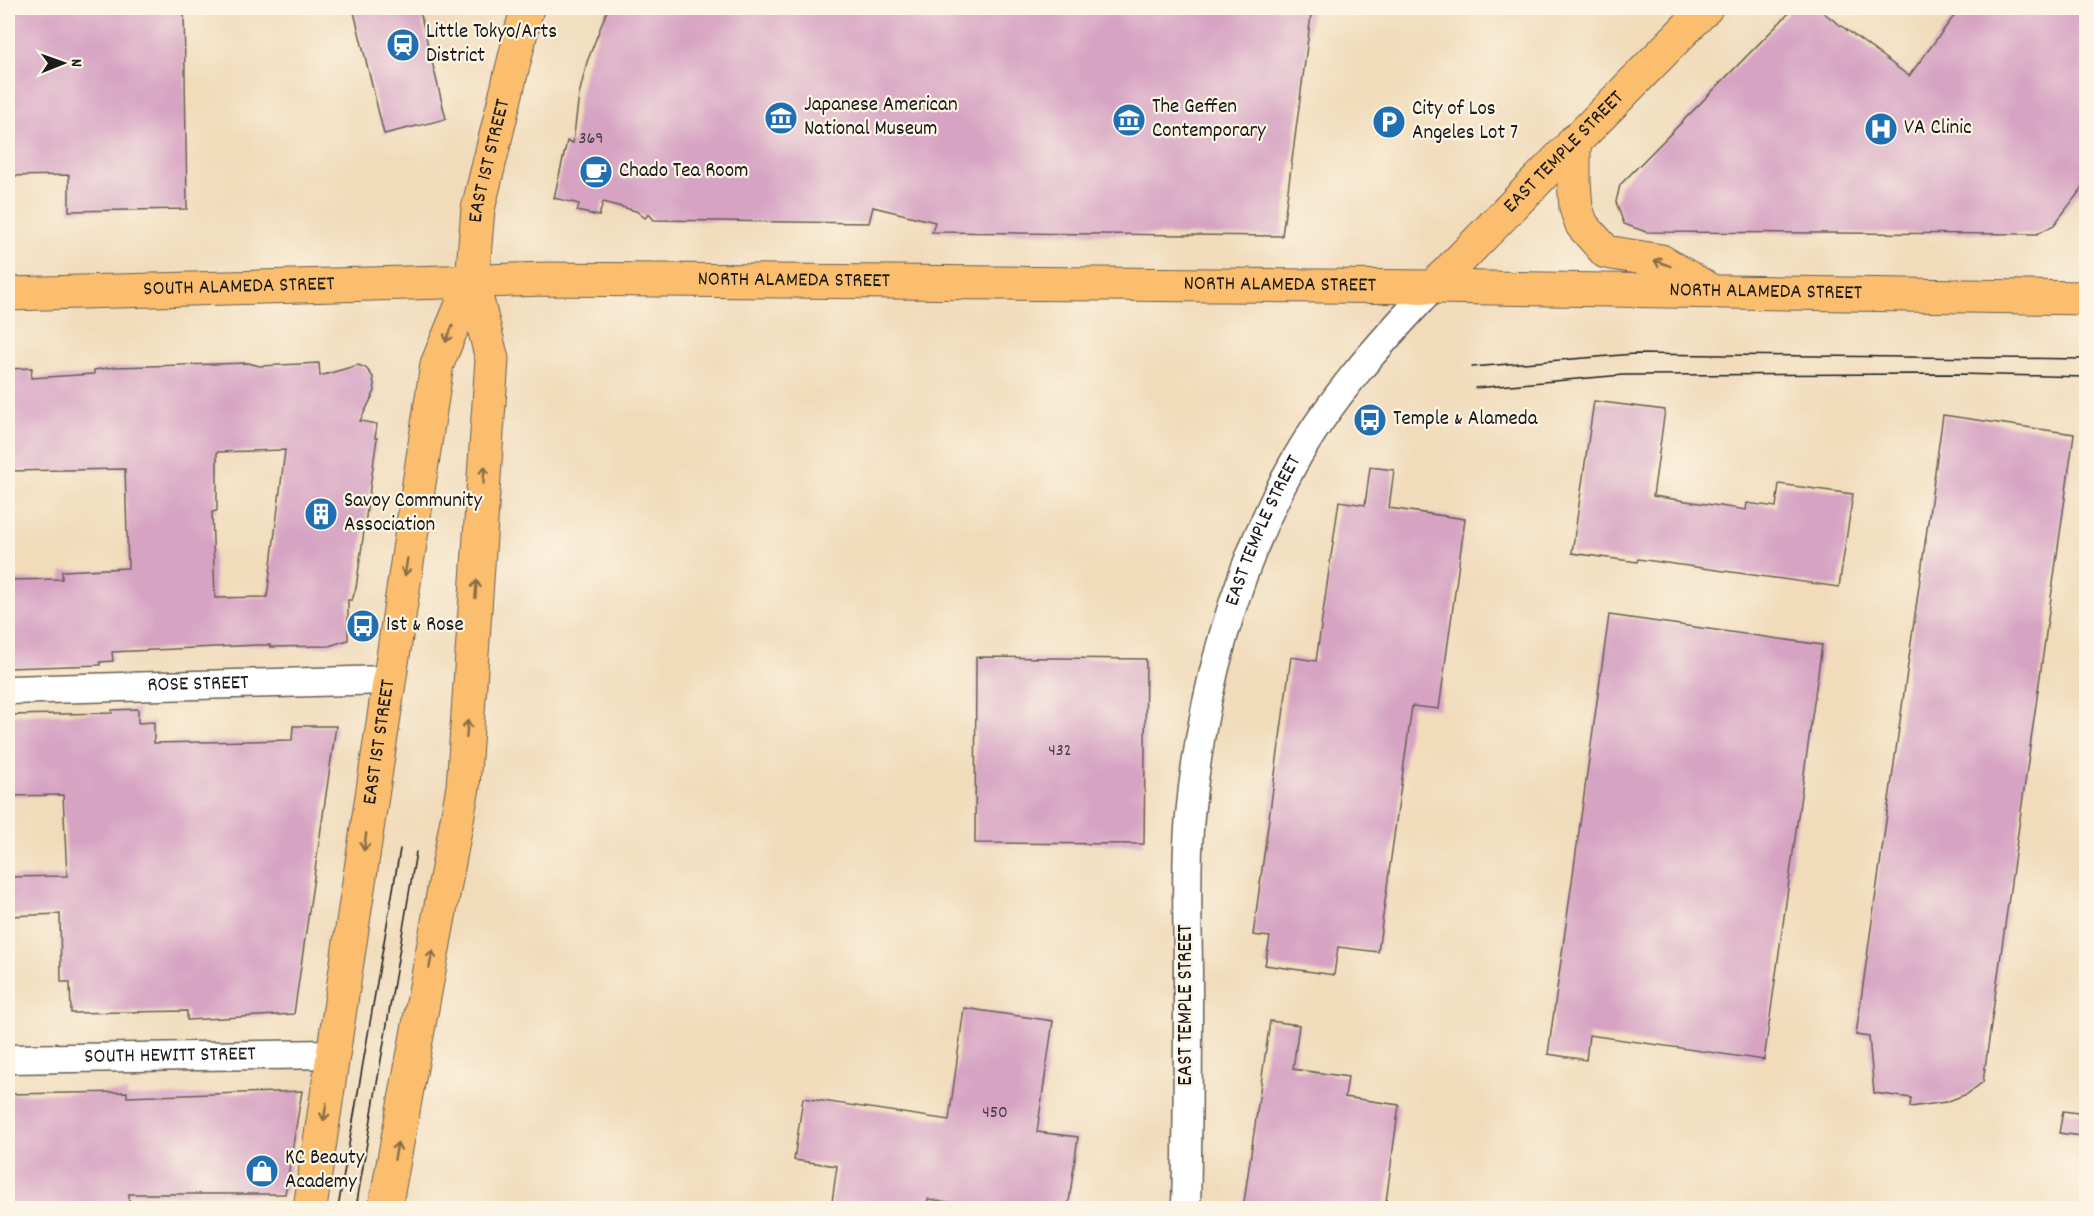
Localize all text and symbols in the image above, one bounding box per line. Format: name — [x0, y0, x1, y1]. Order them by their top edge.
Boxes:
place label: Little Tokyo/Arts District — [426, 18, 557, 72]
station icon: Little Tokyo/Arts District — [385, 27, 421, 63]
north arrow — [33, 33, 93, 93]
text: N — [64, 59, 87, 67]
street label: EAST TEMPLE STREET — [1497, 84, 1632, 221]
place label: Japanese American National Museum — [804, 91, 958, 145]
place label: The Geffen Contemporary — [1152, 93, 1266, 147]
place label: City of Los Angeles Lot 7 — [1412, 95, 1518, 149]
street label: EAST 1ST STREET — [462, 96, 519, 224]
museum icon: Japanese American National Museum — [763, 100, 799, 136]
museum icon: The Geffen Contemporary — [1111, 102, 1147, 138]
parking icon: City of Los Angeles Lot 7 — [1371, 104, 1407, 140]
hospital icon: VA Clinic — [1863, 111, 1899, 147]
place label: VA Clinic — [1904, 114, 1972, 144]
house number: 369 — [578, 127, 604, 152]
cafe icon: Chado Tea Room — [578, 154, 614, 190]
place label: Chado Tea Room — [619, 157, 749, 187]
one-way arrow — [1653, 257, 1671, 268]
street label: NORTH ALAMEDA STREET — [697, 265, 891, 297]
street label: SOUTH ALAMEDA STREET — [143, 270, 336, 305]
street label: NORTH ALAMEDA STREET — [1183, 270, 1377, 301]
street label: NORTH ALAMEDA STREET — [1669, 276, 1863, 309]
one-way arrow — [443, 325, 454, 343]
bus stop icon: Temple & Alameda — [1352, 402, 1388, 438]
place label: Temple & Alameda — [1393, 405, 1539, 435]
street label: EAST TEMPLE STREET — [1218, 450, 1310, 610]
one-way arrow — [479, 466, 490, 486]
place label: Savoy Community Association — [344, 487, 482, 541]
building icon: Savoy Community Association — [303, 496, 339, 532]
one-way arrow — [400, 556, 411, 576]
one-way arrow — [471, 580, 482, 600]
bus stop icon: 1st & Rose — [345, 608, 381, 644]
place label: 1st & Rose — [386, 611, 464, 641]
street label: ROSE STREET — [147, 669, 250, 701]
street label: EAST 1ST STREET — [356, 677, 404, 807]
one-way arrow — [461, 719, 472, 739]
house number: 432 — [1048, 739, 1072, 764]
one-way arrow — [359, 831, 370, 851]
street label: EAST TEMPLE STREET — [1172, 924, 1202, 1086]
one-way arrow — [426, 950, 437, 969]
street label: SOUTH HEWITT STREET — [84, 1040, 256, 1073]
house number: 450 — [982, 1101, 1008, 1126]
one-way arrow — [319, 1102, 330, 1122]
one-way arrow — [391, 1142, 402, 1161]
place label: KC Beauty Academy — [285, 1144, 365, 1198]
shop icon: KC Beauty Academy — [244, 1153, 280, 1189]

